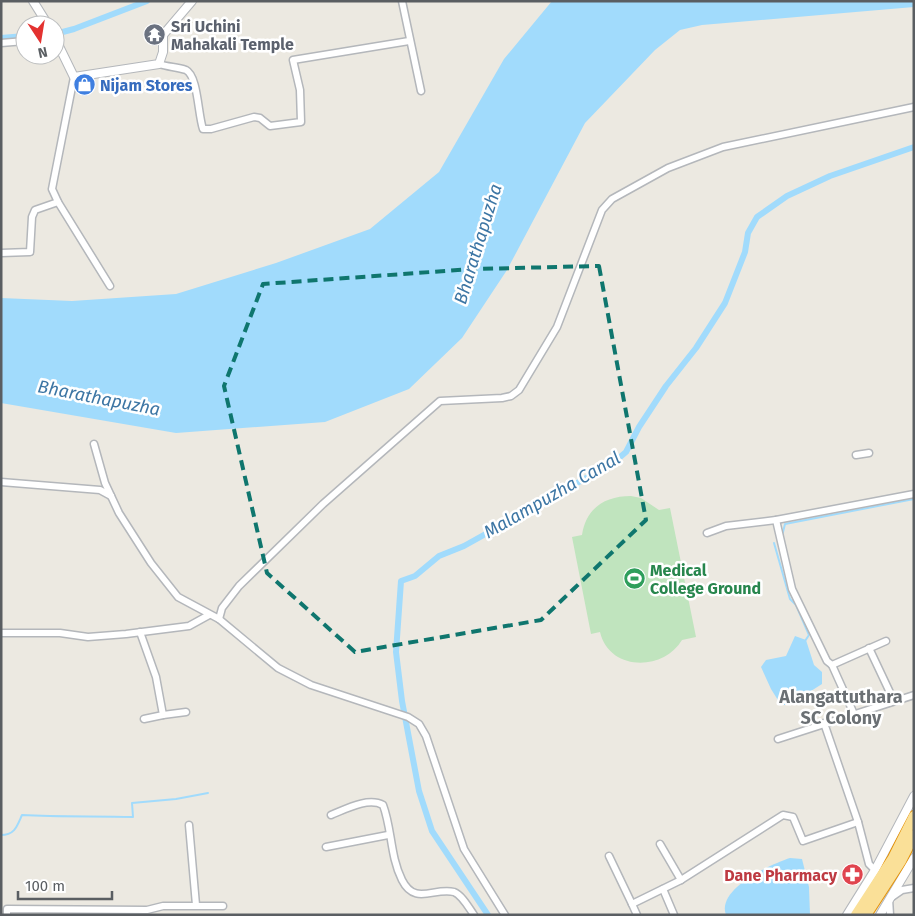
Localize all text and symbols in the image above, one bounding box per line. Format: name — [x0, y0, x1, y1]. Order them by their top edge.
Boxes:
north arrow — [15, 15, 65, 65]
place label: Sri Uchini Mahakali Temple — [171, 17, 294, 54]
temple icon: Sri Uchini Mahakali Temple — [143, 23, 167, 47]
text: N — [36, 43, 49, 62]
shop icon: Nijam Stores — [72, 73, 96, 97]
place label: Nijam Stores — [100, 76, 193, 95]
water label: Bharathapuzha — [449, 181, 507, 307]
water label: Bharathapuzha — [36, 375, 162, 421]
water label: Malampuzha Canal — [480, 447, 624, 543]
place label: Medical College Ground — [650, 561, 761, 598]
sports icon: Medical College Ground — [622, 567, 646, 591]
district label: Alangattuthara SC Colony — [778, 686, 903, 729]
pharmacy icon: Dane Pharmacy — [841, 863, 865, 887]
place label: Dane Pharmacy — [724, 866, 838, 885]
scale bar — [18, 868, 111, 900]
text: 100 m — [25, 877, 65, 895]

